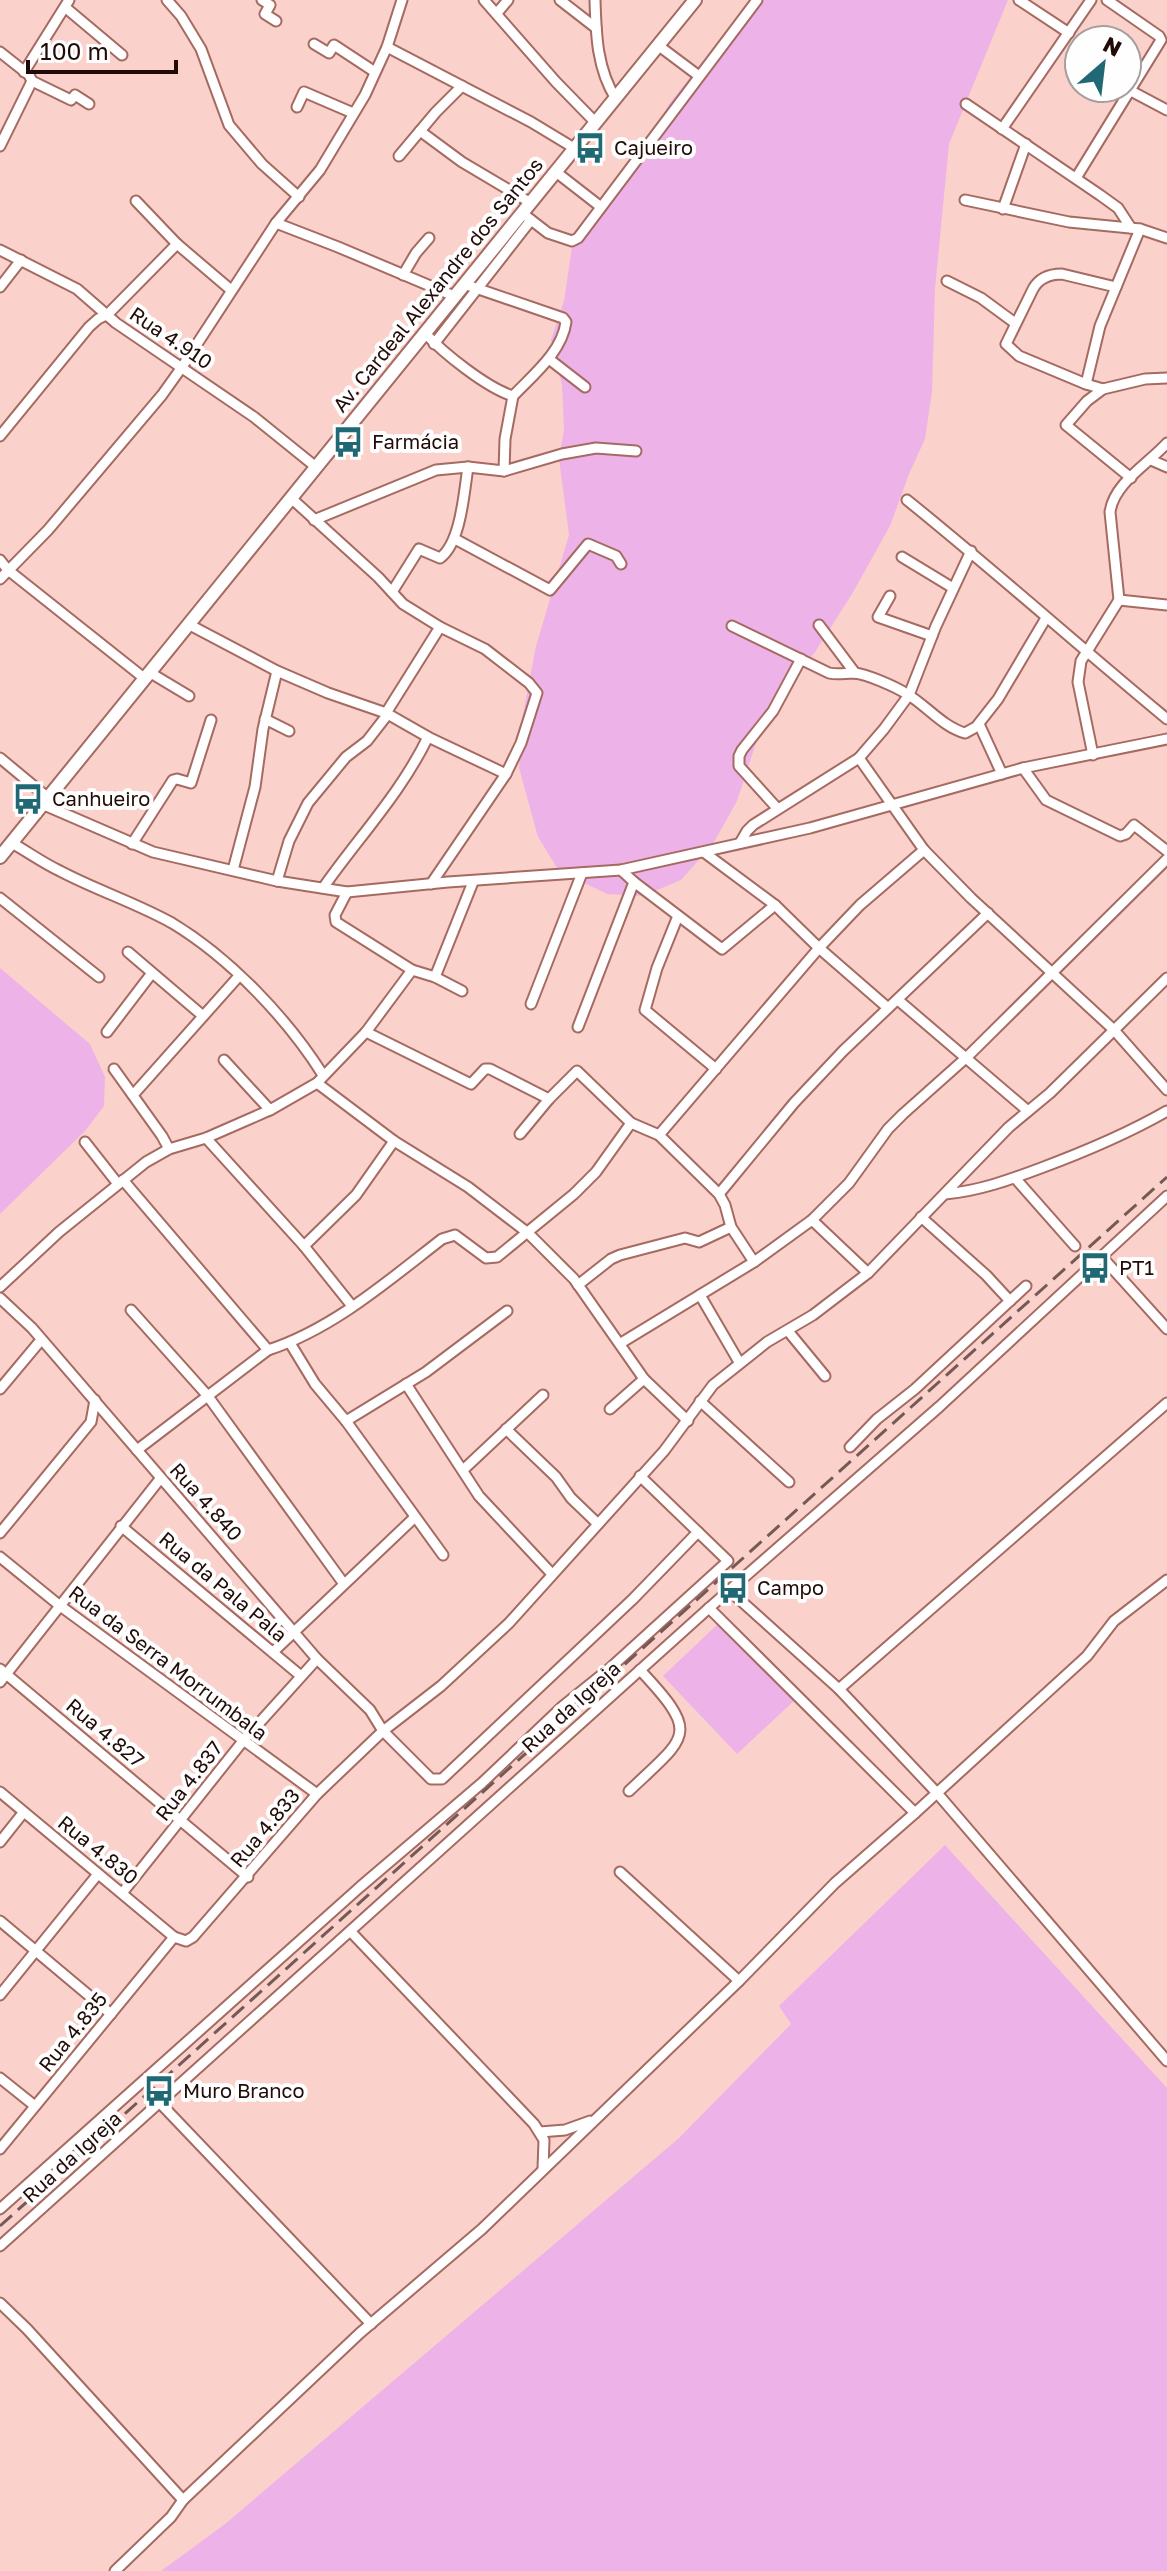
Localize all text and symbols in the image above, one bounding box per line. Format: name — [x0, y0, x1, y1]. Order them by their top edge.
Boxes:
scale bar — [28, 24, 176, 74]
north arrow — [1063, 24, 1143, 104]
text: N — [1099, 30, 1126, 62]
text: 100 m — [40, 36, 109, 65]
bus stop icon: Cajueiro — [573, 131, 607, 165]
place label: Cajueiro — [614, 135, 693, 159]
street label: Av. Cardeal Alexandre dos Santos — [327, 152, 547, 416]
street label: Rua 4.910 — [126, 301, 217, 373]
bus stop icon: Farmácia — [331, 425, 365, 459]
place label: Farmácia — [372, 429, 459, 453]
bus stop icon: Canhueiro — [11, 782, 45, 816]
place label: Canhueiro — [52, 786, 150, 810]
bus stop icon: PT1 — [1078, 1251, 1112, 1285]
place label: PT1 — [1119, 1255, 1154, 1279]
street label: Rua 4.840 — [166, 1457, 248, 1545]
street label: Rua da Pala Pala — [155, 1526, 292, 1647]
bus stop icon: Campo — [716, 1571, 750, 1605]
place label: Campo — [757, 1575, 824, 1599]
street label: Rua da Serra Morrumbala — [65, 1580, 273, 1745]
street label: Rua da Igreja — [516, 1656, 625, 1757]
street label: Rua 4.827 — [62, 1693, 149, 1772]
street label: Rua 4.837 — [150, 1736, 227, 1825]
street label: Rua 4.833 — [224, 1783, 304, 1872]
street label: Rua 4.830 — [54, 1810, 144, 1889]
street label: Rua 4.835 — [33, 1987, 112, 2076]
bus stop icon: Muro Branco — [142, 2074, 176, 2108]
place label: Muro Branco — [183, 2078, 304, 2102]
street label: Rua da Igreja — [17, 2106, 126, 2207]

